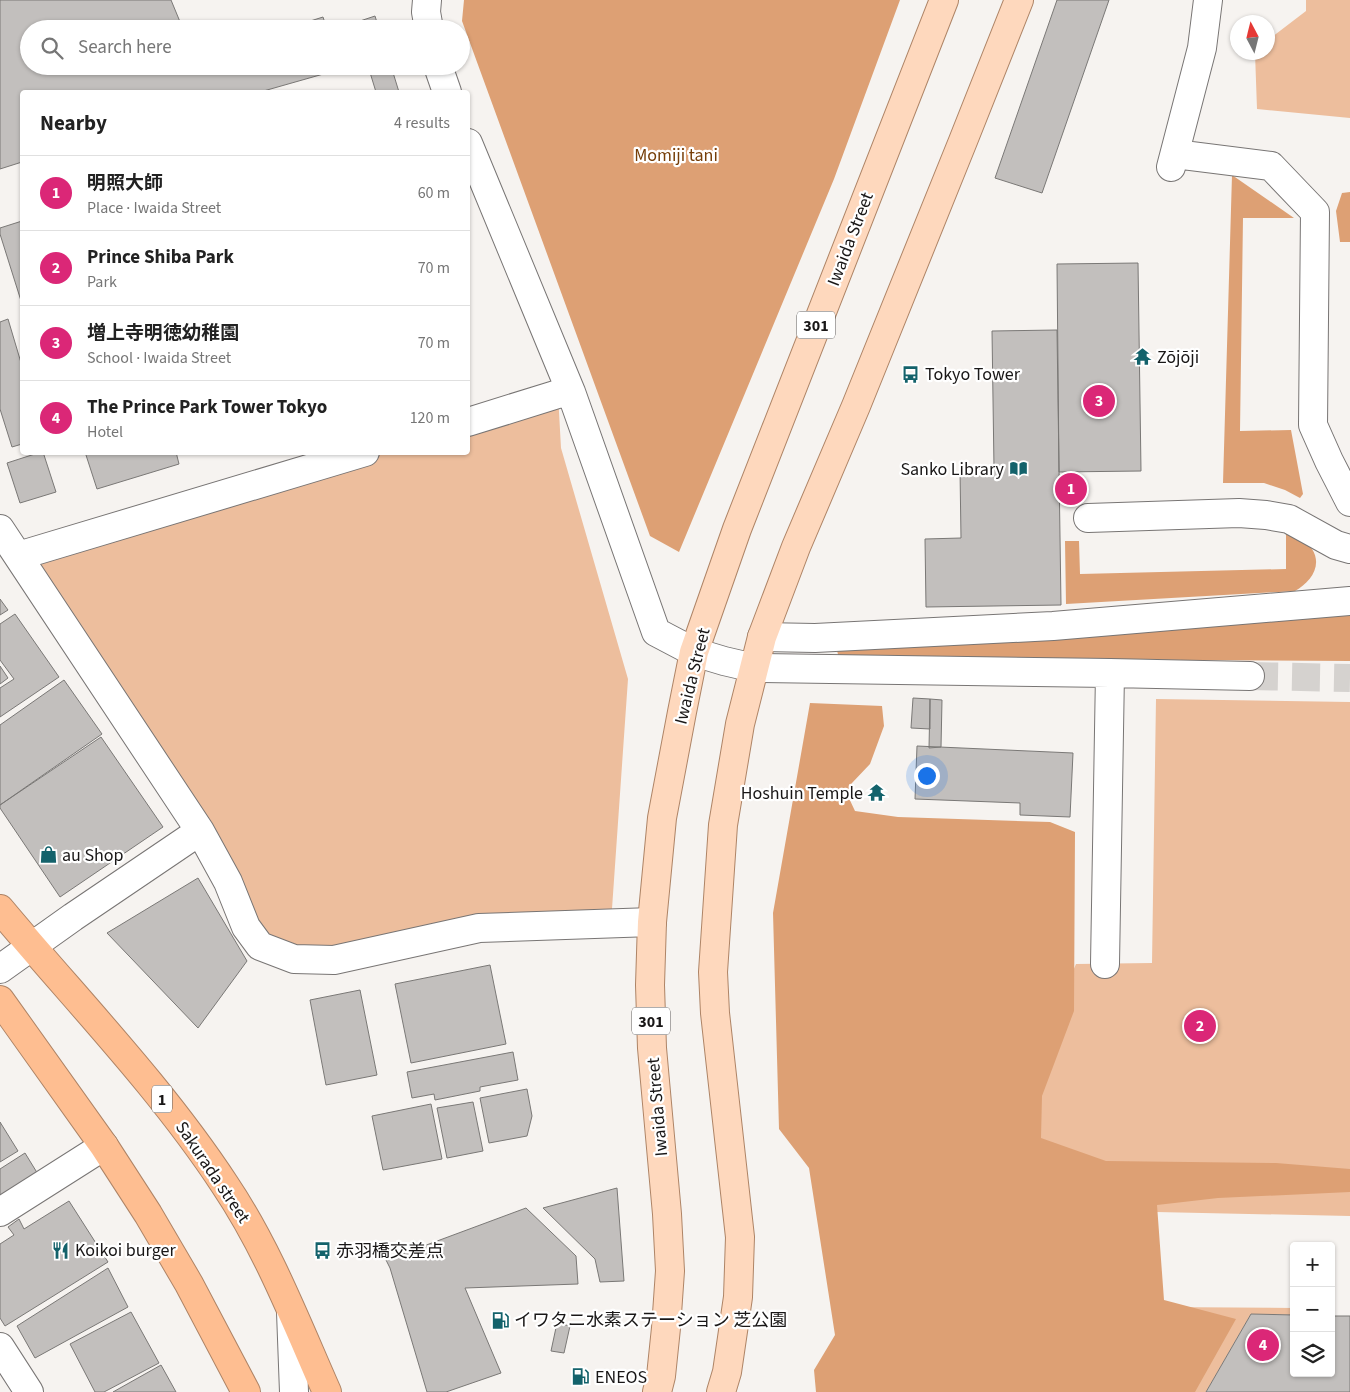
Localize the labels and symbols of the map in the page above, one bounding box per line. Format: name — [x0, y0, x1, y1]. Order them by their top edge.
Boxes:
north arrow — [1230, 15, 1275, 60]
park label: Momiji tani — [634, 143, 718, 168]
street label: Iwaida Street — [821, 189, 880, 290]
road number: 301 — [797, 312, 835, 338]
place label: Zōjōji — [1157, 345, 1199, 370]
temple icon: Zōjōji — [1133, 347, 1153, 367]
place label: Tokyo Tower — [925, 362, 1021, 387]
bus stop icon: Tokyo Tower — [901, 364, 921, 384]
pin: 3 — [1083, 382, 1115, 420]
place label: Sanko Library — [900, 457, 1005, 482]
library icon: Sanko Library — [1008, 459, 1028, 479]
pin: 1 — [1055, 470, 1087, 508]
street label: Iwaida Street — [668, 625, 717, 727]
your location — [914, 763, 940, 789]
place label: Hoshuin Temple — [741, 781, 863, 806]
temple icon: Hoshuin Temple — [867, 783, 887, 803]
place label: au Shop — [62, 843, 124, 868]
shop icon: au Shop — [38, 845, 58, 865]
pin: 2 — [1184, 1007, 1216, 1045]
road number: 301 — [632, 1008, 670, 1034]
street label: Iwaida Street — [641, 1057, 674, 1157]
road number: 1 — [152, 1086, 172, 1112]
street label: Sakurada street — [169, 1116, 256, 1228]
place label: Koikoi burger — [75, 1238, 176, 1263]
place label: 赤羽橋交差点 — [336, 1239, 444, 1264]
restaurant icon: Koikoi burger — [51, 1240, 71, 1260]
bus stop icon: 赤羽橋交差点 — [312, 1241, 332, 1261]
place label: イワタニ水素ステーション 芝公園 — [514, 1308, 787, 1333]
fuel station icon: イワタニ水素ステーション 芝公園 — [490, 1310, 510, 1330]
pin: 4 — [1247, 1326, 1279, 1364]
place label: ENEOS — [595, 1365, 647, 1390]
fuel station icon: ENEOS — [571, 1367, 591, 1387]

